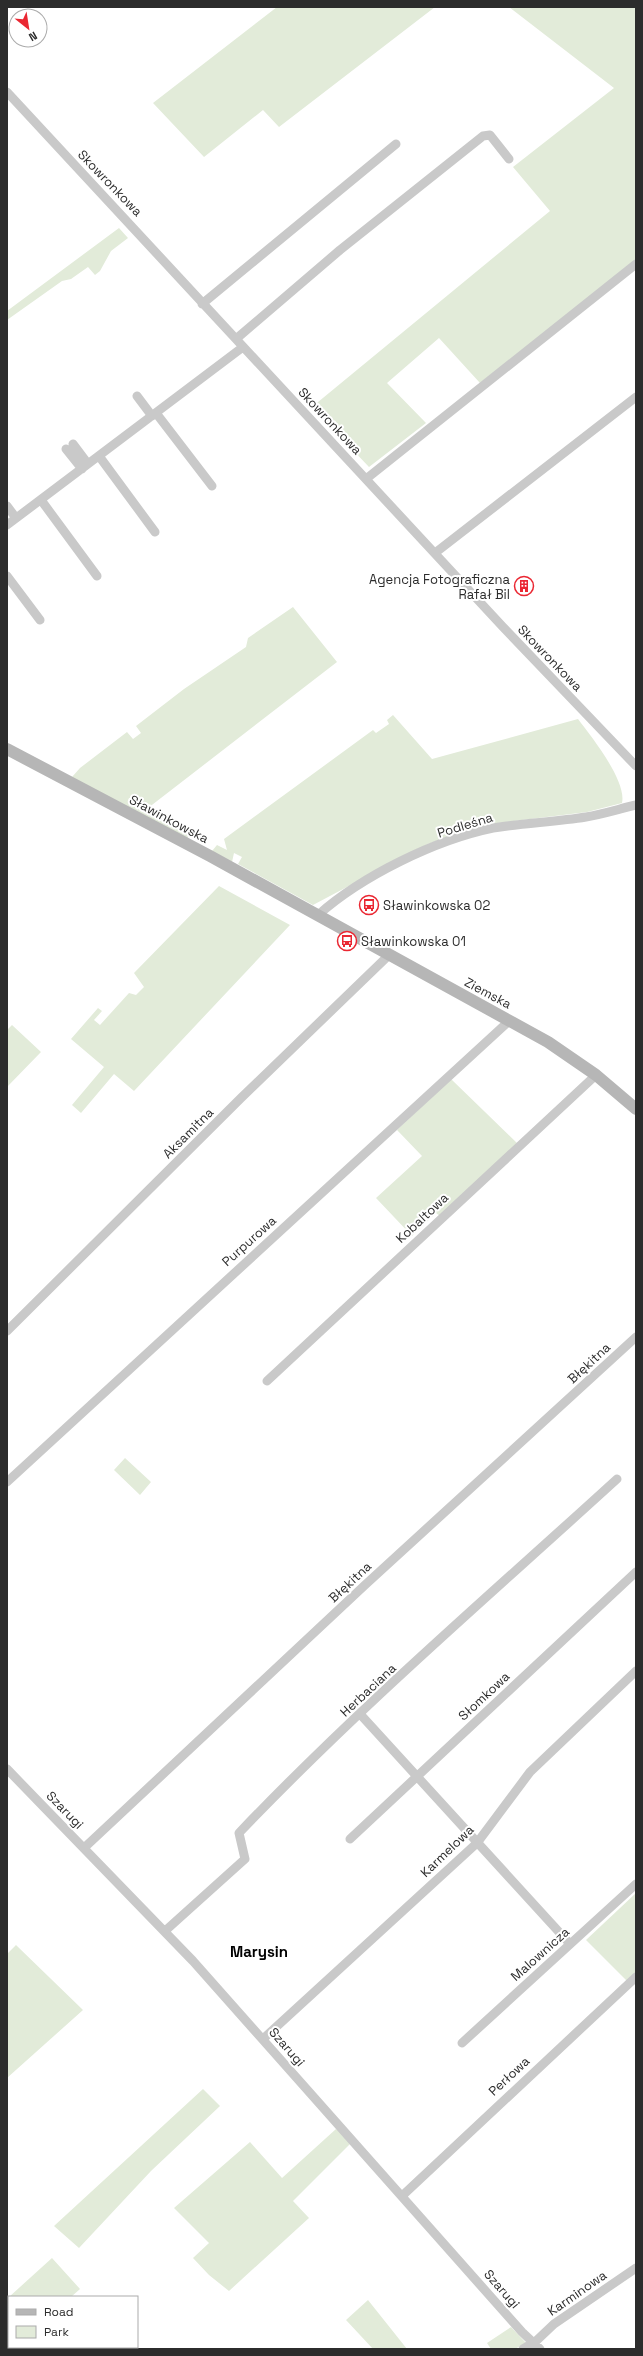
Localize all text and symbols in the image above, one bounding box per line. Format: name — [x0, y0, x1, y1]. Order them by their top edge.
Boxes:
north arrow — [8, 8, 48, 48]
text: N — [26, 29, 40, 45]
street label: Skowronkowa — [74, 146, 146, 220]
street label: Skowronkowa — [294, 384, 366, 459]
place label: Agencja Fotograficzna Rafał Bil — [369, 571, 511, 603]
building icon: Agencja Fotograficzna Rafał Bil — [513, 575, 535, 597]
street label: Skowronkowa — [514, 621, 586, 695]
street label: Sławinkowska — [126, 791, 212, 847]
street label: Podleśna — [435, 808, 495, 841]
bus stop icon: Sławinkowska 02 — [358, 894, 380, 916]
place label: Sławinkowska 02 — [383, 897, 490, 914]
bus stop icon: Sławinkowska 01 — [336, 930, 358, 952]
place label: Sławinkowska 01 — [361, 933, 466, 950]
street label: Ziemska — [462, 974, 515, 1013]
street label: Aksamitna — [159, 1104, 217, 1162]
street label: Kobaltowa — [392, 1189, 452, 1247]
street label: Purpurowa — [218, 1212, 280, 1270]
street label: Błękitna — [564, 1338, 614, 1387]
street label: Błękitna — [325, 1557, 375, 1606]
street label: Herbaciana — [336, 1659, 400, 1720]
street label: Słomkowa — [455, 1667, 514, 1724]
street label: Szarugi — [43, 1787, 87, 1833]
street label: Karmelowa — [417, 1821, 478, 1881]
street label: Malownicza — [507, 1923, 573, 1985]
district label: Marysin — [230, 1942, 288, 1961]
street label: Szarugi — [265, 2024, 309, 2070]
street label: Perłowa — [485, 2052, 534, 2099]
street label: Szarugi — [480, 2266, 524, 2312]
street label: Karminowa — [544, 2266, 610, 2320]
legend — [8, 2296, 138, 2348]
text: Road — [44, 2304, 73, 2320]
text: Park — [44, 2324, 69, 2340]

